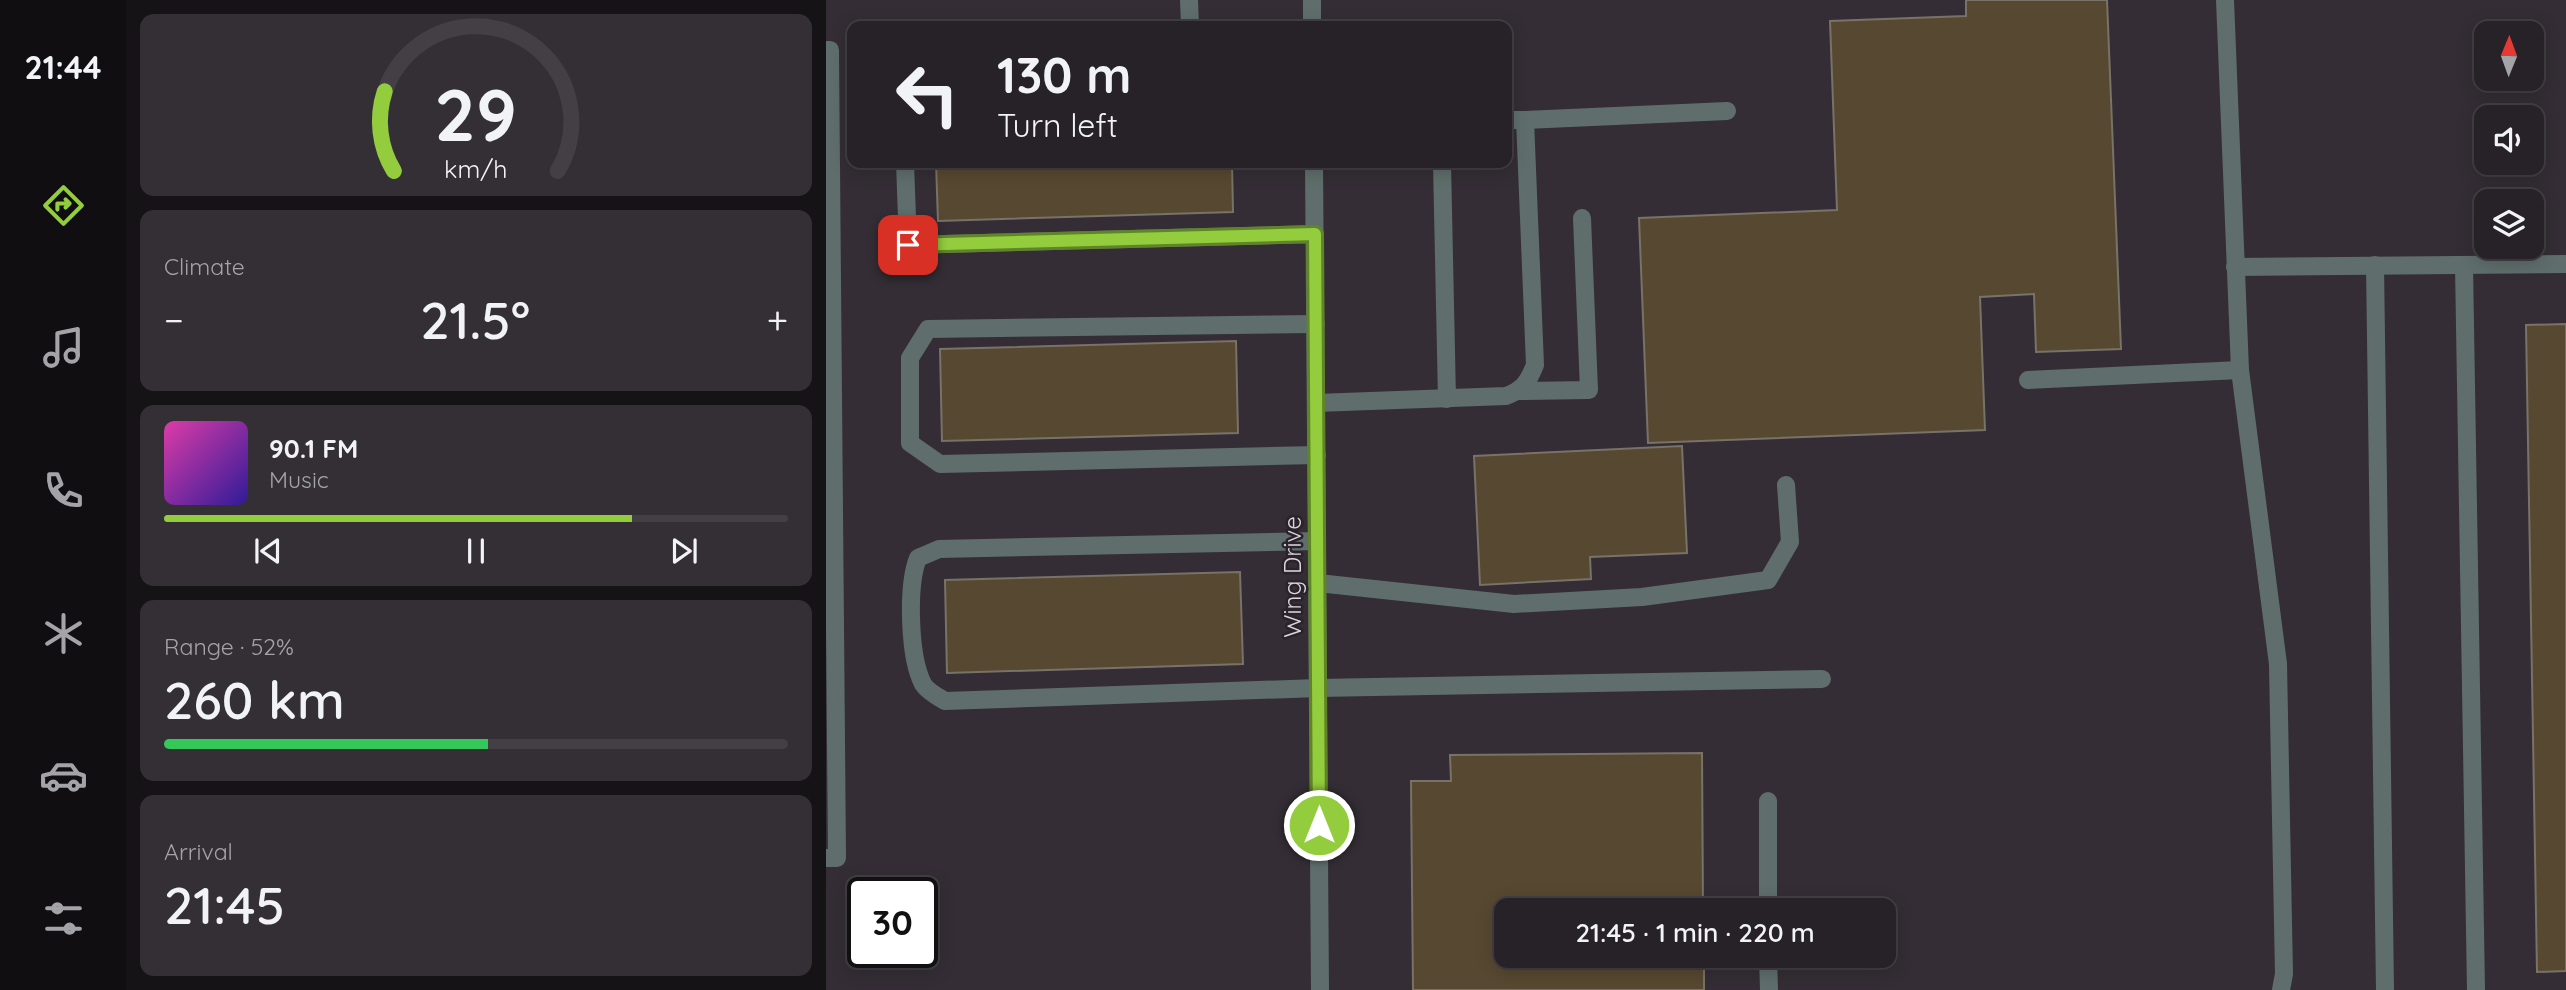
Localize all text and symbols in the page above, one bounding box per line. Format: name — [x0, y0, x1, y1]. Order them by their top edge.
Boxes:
north arrow — [2474, 21, 2544, 91]
map controls — [2474, 21, 2544, 259]
text: 130 m — [997, 44, 1131, 105]
text: 21:44 — [24, 47, 102, 87]
icon: left — [882, 49, 973, 140]
text: 29 — [435, 68, 517, 159]
text: Turn left — [997, 105, 1118, 145]
button: sound — [2474, 105, 2544, 175]
text: km/h — [444, 153, 508, 184]
icon: directions — [39, 181, 88, 230]
button: layers — [2474, 189, 2544, 259]
pin — [878, 215, 938, 275]
icon: arrive — [889, 226, 927, 264]
text: Climate — [164, 252, 245, 281]
text: 21.5° — [420, 287, 530, 352]
text: − — [164, 296, 184, 344]
text: + — [767, 296, 788, 344]
icon: music — [39, 323, 88, 372]
text: 90.1 FM — [269, 432, 358, 465]
text: Music — [269, 465, 329, 494]
icon: phone — [39, 466, 88, 515]
street label: Wing Drive — [1277, 516, 1307, 638]
icon: previous — [249, 532, 287, 570]
icon: pause — [457, 532, 495, 570]
icon: next — [665, 532, 703, 570]
icon: climate — [39, 609, 88, 658]
text: Range · 52% — [164, 632, 294, 661]
text: 260 km — [164, 667, 345, 732]
icon: car — [39, 751, 88, 800]
position arrow — [1282, 788, 1356, 862]
text: Arrival — [164, 837, 233, 866]
text: 21:45 — [164, 872, 285, 937]
speed limit sign: 30 — [847, 877, 938, 968]
icon: filters — [39, 894, 88, 943]
text: 21:45 · 1 min · 220 m — [1575, 916, 1815, 949]

